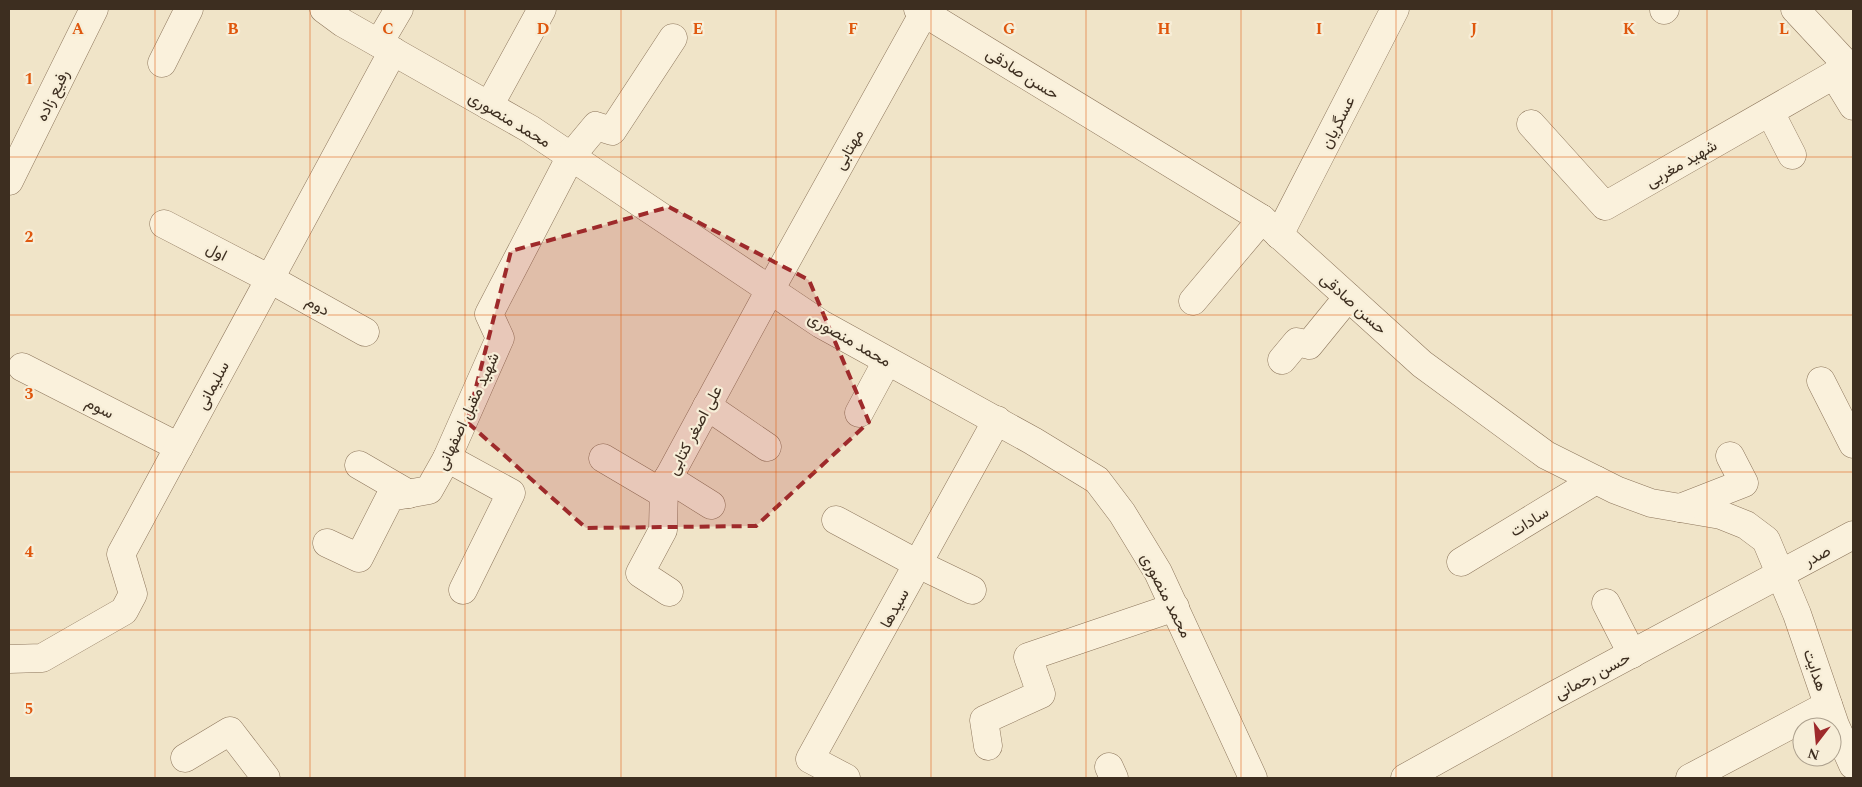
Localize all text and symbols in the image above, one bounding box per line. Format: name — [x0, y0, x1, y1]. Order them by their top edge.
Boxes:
text: A — [72, 17, 85, 41]
text: B — [227, 17, 239, 41]
text: C — [382, 17, 394, 41]
text: D — [537, 17, 550, 41]
text: E — [693, 17, 703, 41]
text: F — [848, 17, 858, 41]
text: G — [1003, 17, 1015, 41]
text: H — [1157, 17, 1171, 41]
text: I — [1316, 17, 1322, 41]
text: J — [1471, 17, 1478, 41]
text: K — [1623, 17, 1636, 41]
text: L — [1779, 17, 1789, 41]
street label: حسن صادقی — [981, 42, 1064, 106]
street label: رفیع زاده — [30, 65, 76, 125]
text: 1 — [25, 67, 33, 91]
street label: محمد منصوری — [464, 86, 555, 154]
street label: عسگریان — [1314, 92, 1361, 153]
street label: مهتابی — [828, 125, 870, 174]
street label: شهید مغربی — [1641, 134, 1722, 194]
text: 2 — [25, 225, 34, 249]
street label: اول — [202, 236, 231, 267]
street label: حسن صادقی — [1315, 267, 1392, 341]
street label: دوم — [301, 289, 334, 322]
street label: محمد منصوری — [803, 306, 896, 373]
street label: شهید مقبل اصفهانی — [430, 348, 506, 474]
street label: سلیمانی — [190, 357, 236, 414]
street label: علی اصغر کتابی — [661, 381, 729, 479]
text: 3 — [25, 382, 34, 406]
street label: سوم — [81, 391, 118, 425]
street label: سادات — [1505, 500, 1554, 543]
street label: صدر — [1799, 539, 1835, 573]
text: 4 — [25, 540, 34, 564]
street label: محمد منصوری — [1134, 549, 1198, 642]
street label: سیدها — [874, 584, 916, 633]
street label: حسن رحمانی — [1550, 646, 1635, 706]
street label: هدایت — [1797, 646, 1833, 695]
text: 5 — [25, 697, 33, 721]
north arrow — [1792, 717, 1842, 767]
text: N — [1805, 742, 1822, 766]

